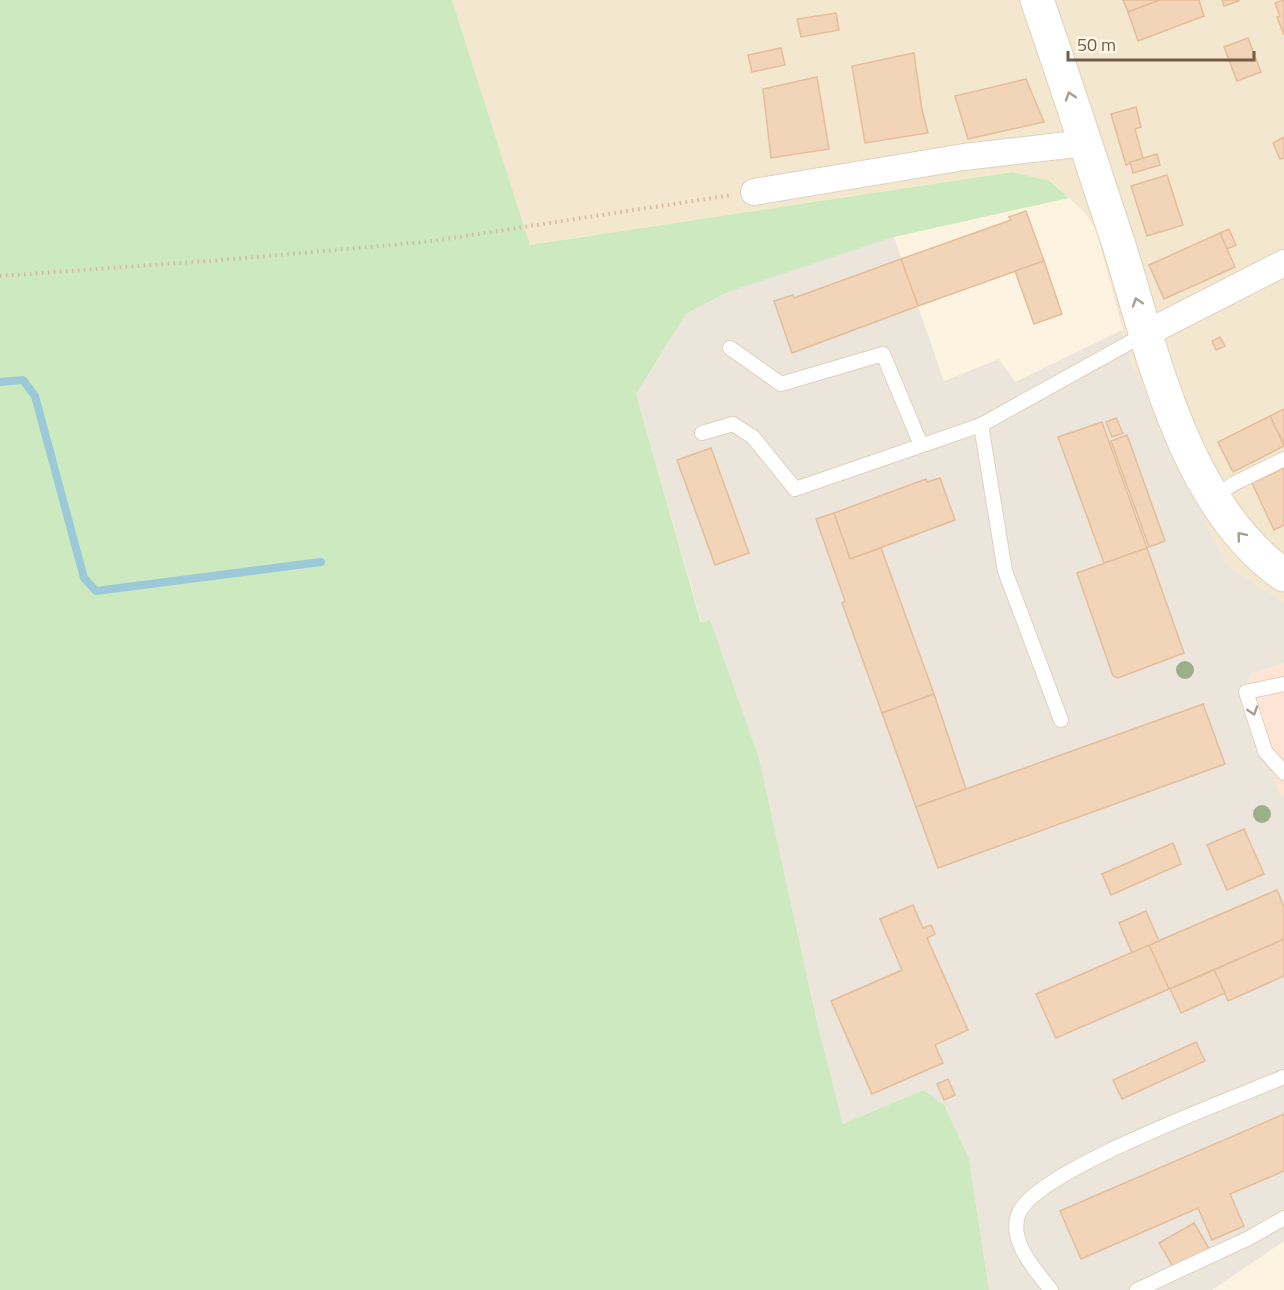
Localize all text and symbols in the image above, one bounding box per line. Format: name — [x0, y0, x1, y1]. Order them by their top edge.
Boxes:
scale bar — [1068, 24, 1254, 62]
text: 50 m — [1077, 31, 1116, 58]
one-way arrow — [1065, 91, 1077, 102]
one-way arrow — [1132, 297, 1144, 308]
one-way arrow — [1238, 532, 1249, 543]
one-way arrow — [1245, 705, 1258, 716]

